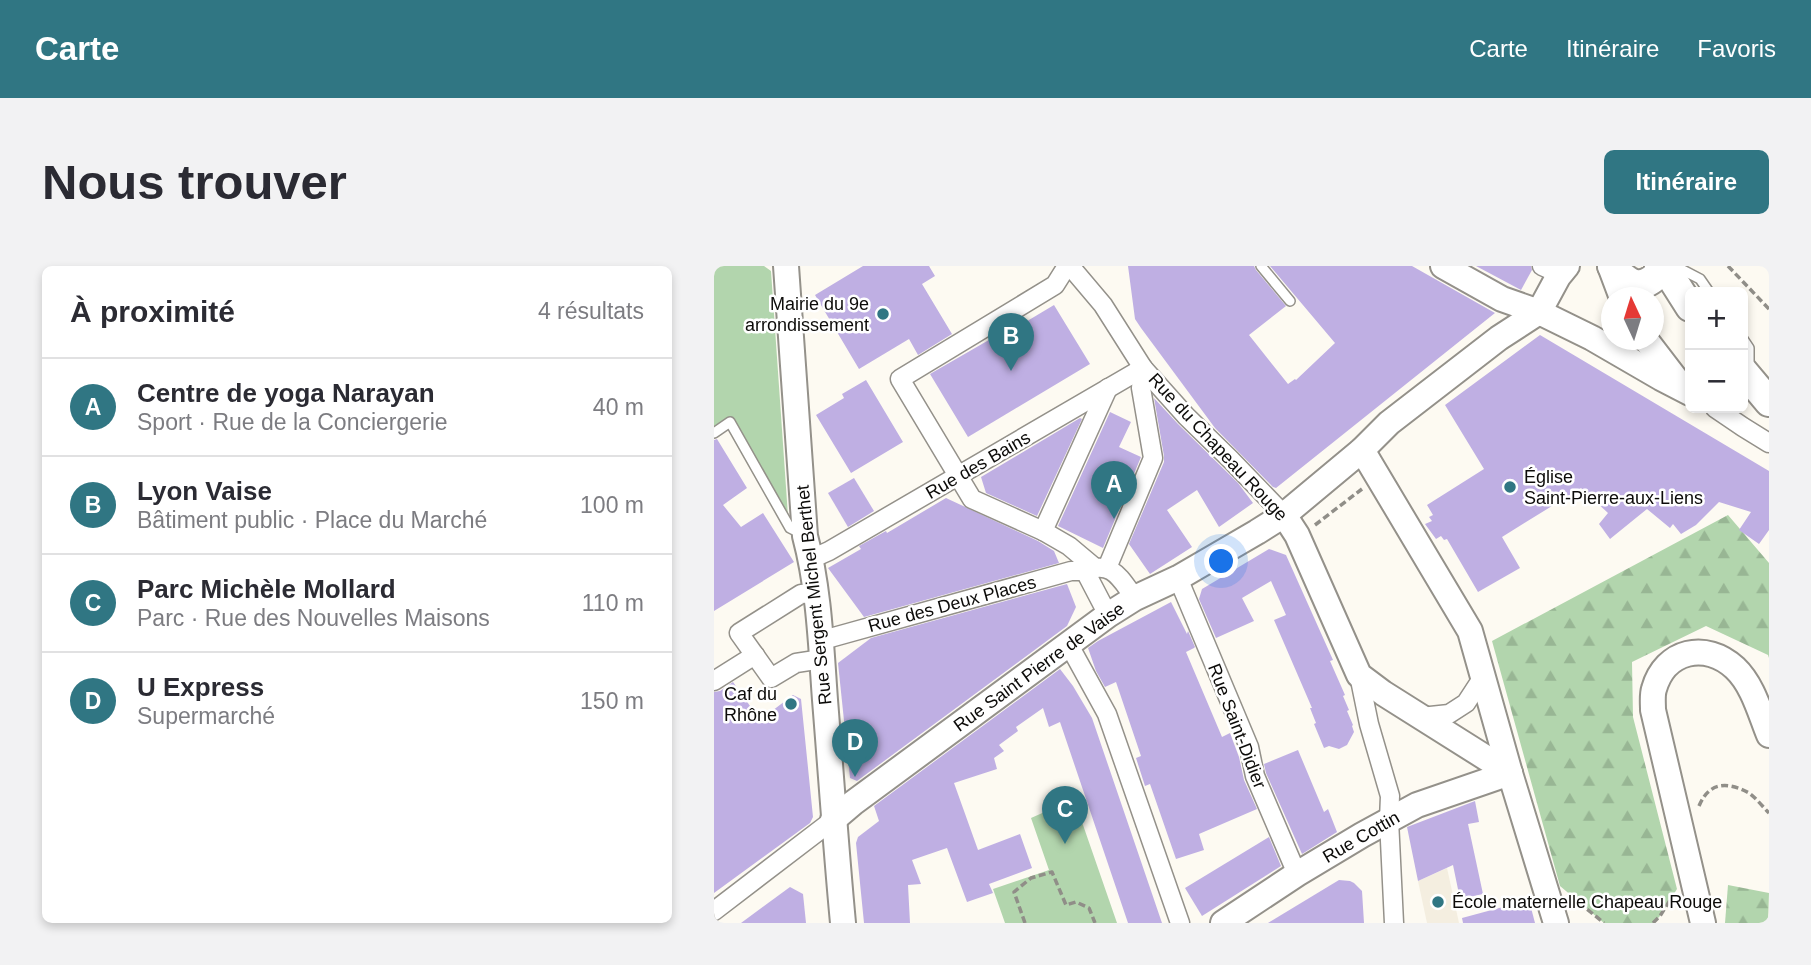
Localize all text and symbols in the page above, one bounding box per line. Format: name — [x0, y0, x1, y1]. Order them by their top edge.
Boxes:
text: Carte — [35, 30, 119, 67]
text: Carte — [1469, 35, 1528, 62]
text: Itinéraire — [1566, 35, 1659, 62]
text: Favoris — [1697, 35, 1776, 62]
button: Itinéraire — [1604, 150, 1769, 214]
text: Nous trouver — [42, 155, 347, 209]
north arrow — [1601, 287, 1664, 350]
map controls — [1685, 287, 1748, 413]
button: + — [1685, 287, 1748, 350]
place label: Mairie du 9e arrondissement — [745, 294, 869, 335]
text: À proximité — [70, 295, 235, 328]
text: 4 résultats — [538, 298, 644, 324]
marker: Mairie du 9e arrondissement — [875, 306, 891, 322]
pin: B — [988, 313, 1034, 371]
button: − — [1685, 350, 1748, 413]
street label: Rue du Chapeau Rouge — [1144, 369, 1292, 525]
text: Centre de yoga Narayan — [137, 378, 435, 408]
text: A — [85, 394, 101, 420]
text: 40 m — [593, 394, 644, 420]
text: Sport · Rue de la Conciergerie — [137, 409, 448, 435]
street label: Rue des Bains — [922, 427, 1034, 503]
pin: A — [1091, 461, 1137, 519]
place label: Église Saint-Pierre-aux-Liens — [1524, 467, 1703, 508]
text: Lyon Vaise — [137, 476, 272, 506]
marker: Église Saint-Pierre-aux-Liens — [1502, 479, 1518, 495]
street label: Rue Sergent Michel Berthet — [792, 484, 836, 706]
text: B — [85, 492, 101, 518]
text: 100 m — [580, 492, 644, 518]
text: Bâtiment public · Place du Marché — [137, 507, 487, 533]
your location — [1204, 544, 1238, 578]
street label: Rue des Deux Places — [866, 572, 1038, 636]
text: Parc Michèle Mollard — [137, 574, 396, 604]
text: C — [85, 590, 101, 616]
text: 110 m — [582, 590, 644, 616]
street label: Rue Saint Pierre de Vaise — [950, 598, 1128, 736]
text: Parc · Rue des Nouvelles Maisons — [137, 605, 490, 631]
street label: Rue Saint-Didier — [1204, 661, 1270, 791]
text: U Express — [137, 672, 264, 702]
place label: Caf du Rhône — [724, 684, 777, 725]
text: D — [85, 688, 101, 714]
text: 150 m — [580, 688, 644, 714]
marker: Caf du Rhône — [783, 696, 799, 712]
text: Supermarché — [137, 703, 275, 729]
pin: D — [832, 719, 878, 777]
pin: C — [1042, 786, 1088, 844]
street label: Rue Cottin — [1319, 807, 1403, 867]
place label: École maternelle Chapeau Rouge — [1452, 892, 1722, 912]
marker: École maternelle Chapeau Rouge — [1430, 894, 1446, 910]

